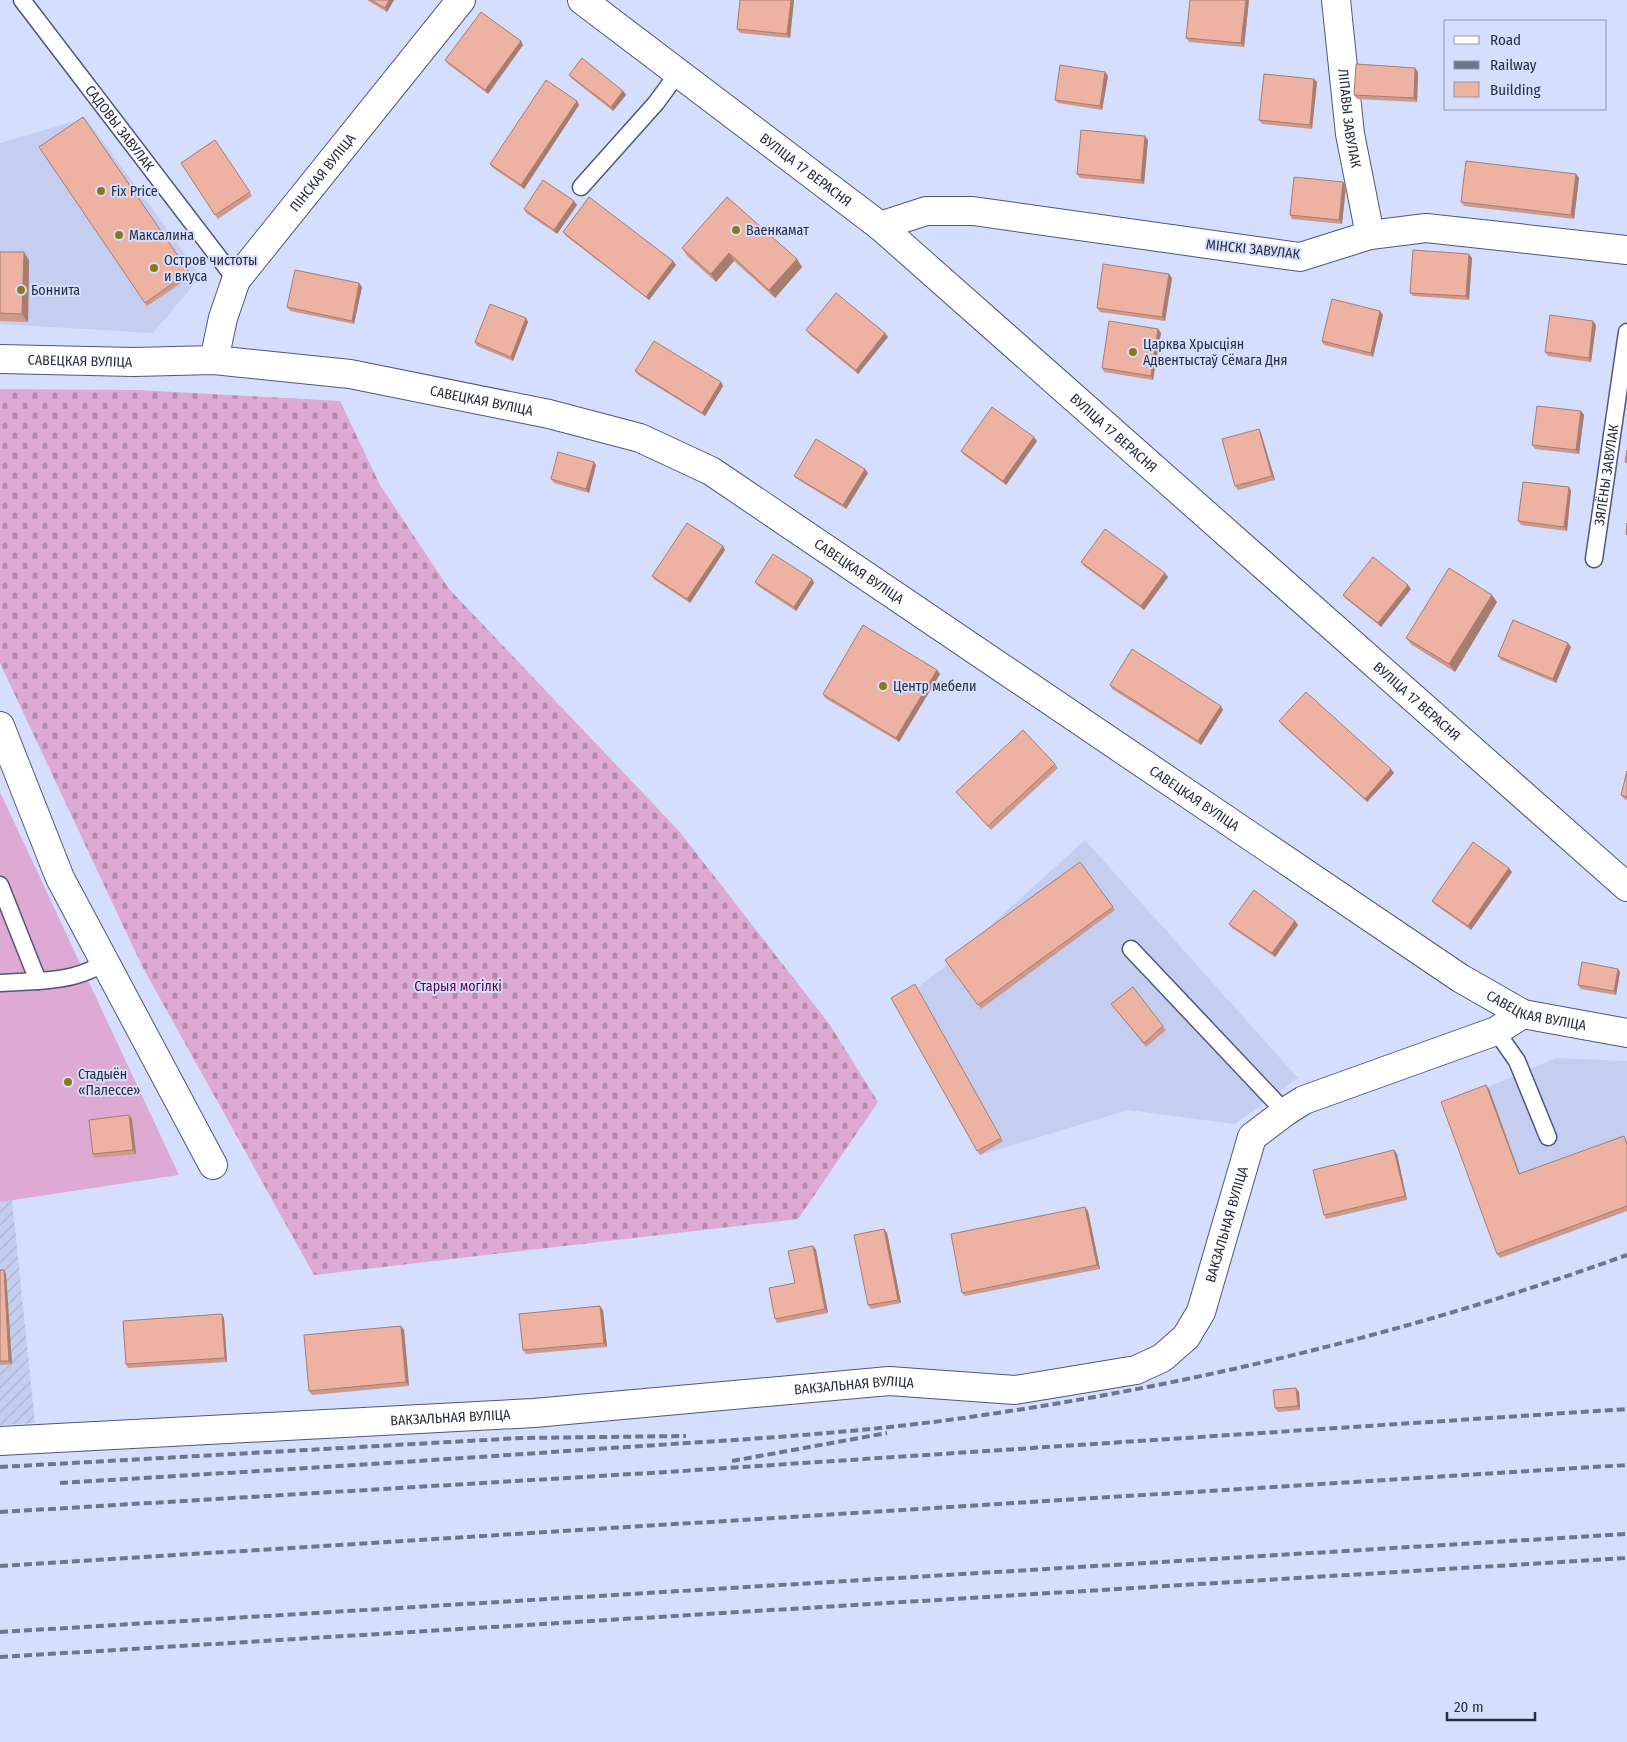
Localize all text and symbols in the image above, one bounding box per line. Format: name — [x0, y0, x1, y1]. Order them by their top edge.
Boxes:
legend — [1444, 20, 1607, 110]
text: Road — [1490, 31, 1521, 49]
text: Railway — [1490, 56, 1537, 74]
street label: ЛІПАВЫ ЗАВУЛАК — [1334, 68, 1365, 170]
text: Building — [1490, 81, 1541, 99]
street label: САДОВЫ ЗАВУЛАК — [81, 82, 158, 175]
street label: ПІНСКАЯ ВУЛІЦА — [286, 130, 360, 215]
street label: ВУЛІЦА 17 ВЕРАСНЯ — [756, 130, 855, 210]
place label: Fix Price — [111, 183, 158, 200]
marker: Fix Price — [95, 185, 107, 197]
place label: Ваенкамат — [746, 222, 809, 239]
marker: Ваенкамат — [730, 224, 742, 236]
place label: Максалина — [129, 227, 194, 244]
marker: Максалина — [113, 229, 125, 241]
street label: МІНСКІ ЗАВУЛАК — [1205, 236, 1301, 263]
place label: Остров чистоты и вкуса — [164, 252, 257, 285]
marker: Остров чистоты и вкуса — [148, 262, 160, 274]
place label: Боннита — [31, 282, 80, 299]
marker: Боннита — [15, 284, 27, 296]
place label: Царква Хрысціян Адвентыстаў Сёмага Дня — [1143, 336, 1288, 369]
marker: Царква Хрысціян Адвентыстаў Сёмага Дня — [1127, 346, 1139, 358]
street label: САВЕЦКАЯ ВУЛІЦА — [27, 352, 133, 371]
street label: САВЕЦКАЯ ВУЛІЦА — [429, 382, 535, 420]
street label: ВУЛІЦА 17 ВЕРАСНЯ — [1066, 390, 1160, 476]
street label: ЗЯЛЁНЫ ЗАВУЛАК — [1591, 423, 1623, 527]
street label: САВЕЦКАЯ ВУЛІЦА — [811, 535, 907, 608]
street label: ВУЛІЦА 17 ВЕРАСНЯ — [1370, 659, 1464, 745]
place label: Центр мебели — [893, 678, 976, 695]
marker: Центр мебели — [877, 680, 889, 692]
street label: САВЕЦКАЯ ВУЛІЦА — [1146, 762, 1243, 835]
park label: Старыя могілкі — [414, 978, 502, 995]
street label: САВЕЦКАЯ ВУЛІЦА — [1483, 987, 1588, 1034]
place label: Стадыён «Палессе» — [78, 1066, 141, 1099]
marker: Стадыён «Палессе» — [62, 1076, 74, 1088]
street label: ВАКЗАЛЬНАЯ ВУЛІЦА — [1202, 1164, 1252, 1285]
street label: ВАКЗАЛЬНАЯ ВУЛІЦА — [793, 1373, 915, 1399]
street label: ВАКЗАЛЬНАЯ ВУЛІЦА — [390, 1406, 512, 1430]
scale bar — [1447, 1690, 1534, 1722]
text: 20 m — [1454, 1698, 1484, 1716]

